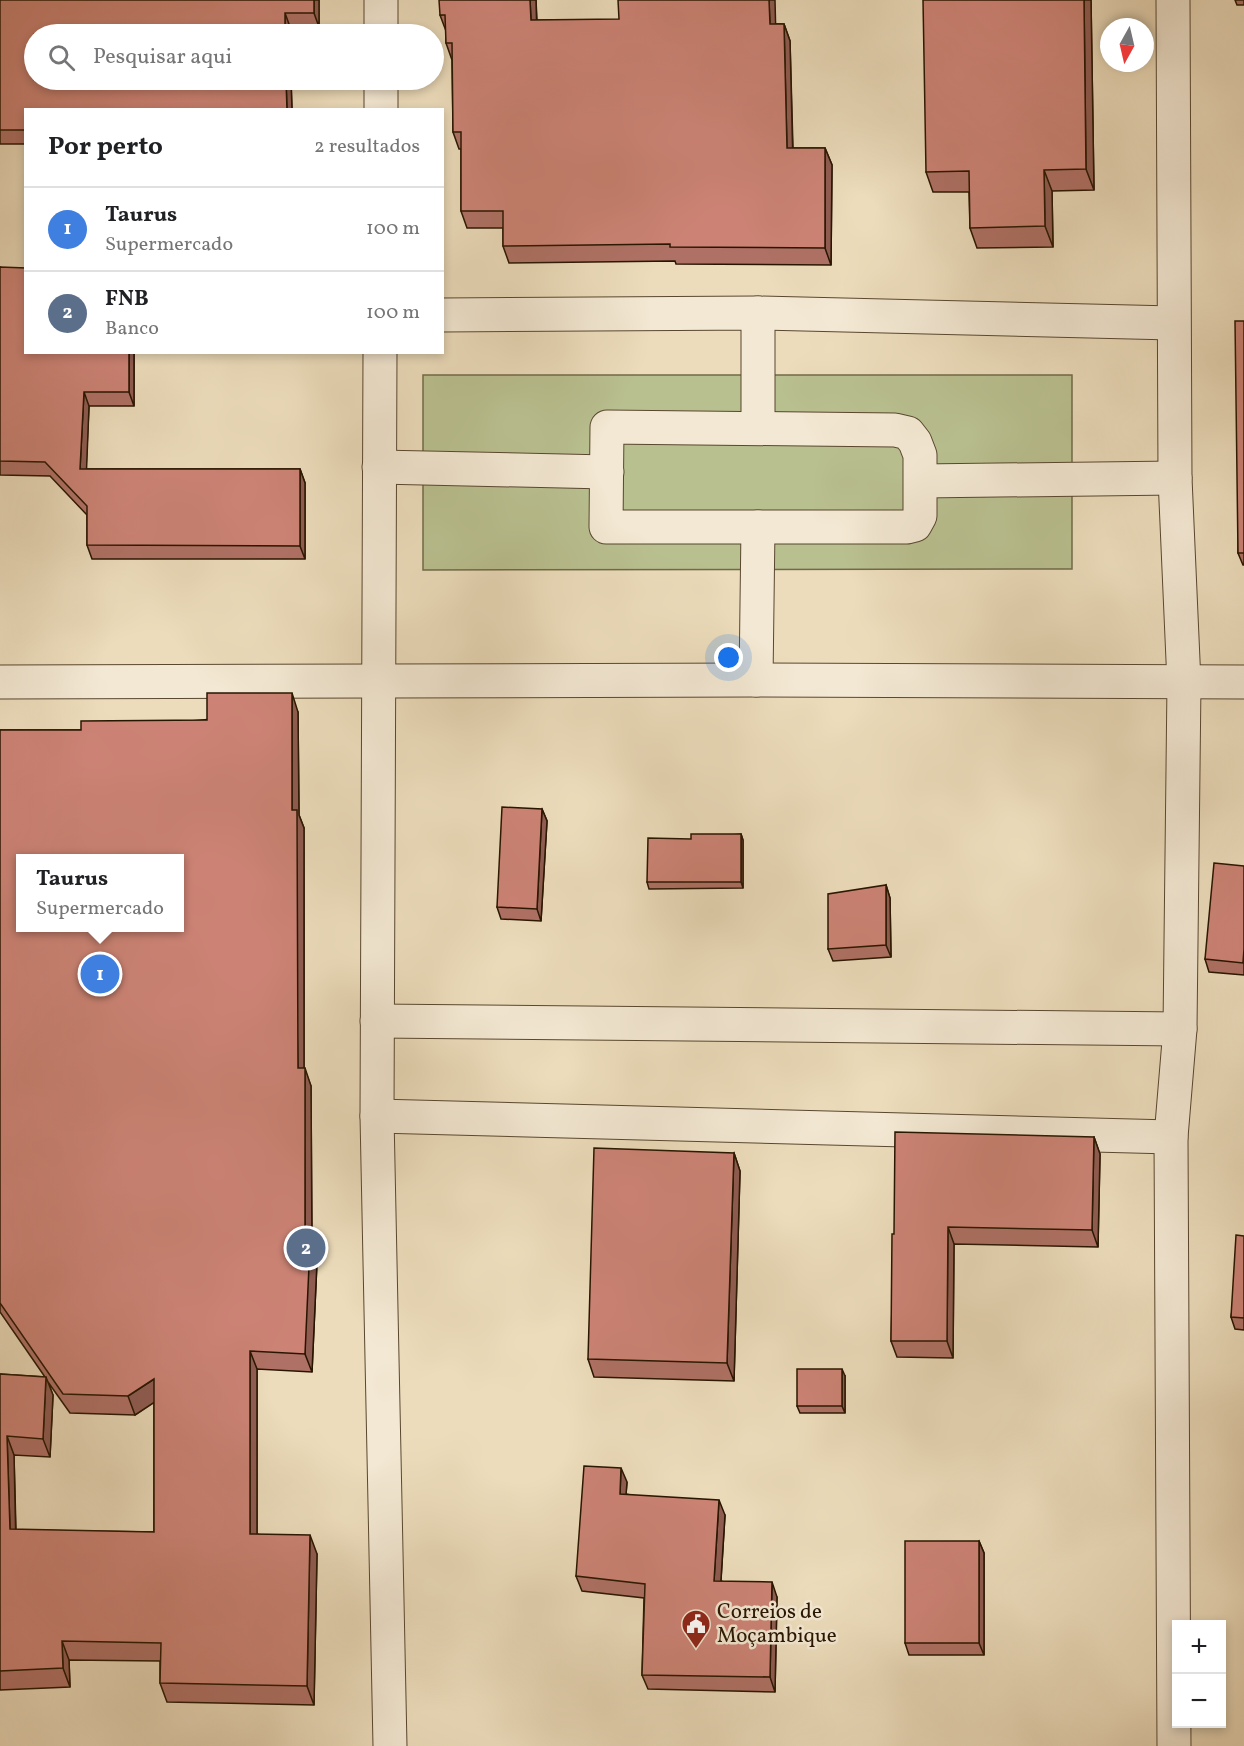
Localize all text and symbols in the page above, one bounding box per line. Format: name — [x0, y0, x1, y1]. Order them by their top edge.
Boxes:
north arrow — [1100, 18, 1154, 72]
search box — [24, 24, 444, 90]
icon: search — [45, 41, 78, 74]
text: Pesquisar aqui — [93, 42, 232, 73]
text: Por perto — [48, 129, 163, 165]
text: 2 resultados — [314, 133, 420, 161]
text: Taurus — [105, 200, 177, 231]
text: 1 — [63, 215, 72, 243]
text: 100 m — [366, 215, 420, 243]
text: Supermercado — [105, 231, 233, 259]
text: FNB — [105, 284, 149, 315]
text: 2 — [62, 299, 73, 327]
text: 100 m — [366, 299, 420, 327]
text: Banco — [105, 315, 159, 343]
your location — [714, 643, 743, 672]
popup — [16, 854, 184, 932]
text: Taurus — [36, 864, 108, 895]
text: Supermercado — [36, 895, 164, 923]
pin: 1 — [80, 952, 120, 996]
pin: 2 — [286, 1226, 326, 1270]
place label: Correios de Moçambique — [717, 1598, 837, 1651]
public building icon: Correios de Moçambique — [680, 1608, 712, 1650]
map controls — [1172, 1620, 1226, 1728]
button: + — [1172, 1620, 1226, 1674]
button: − — [1172, 1674, 1226, 1728]

